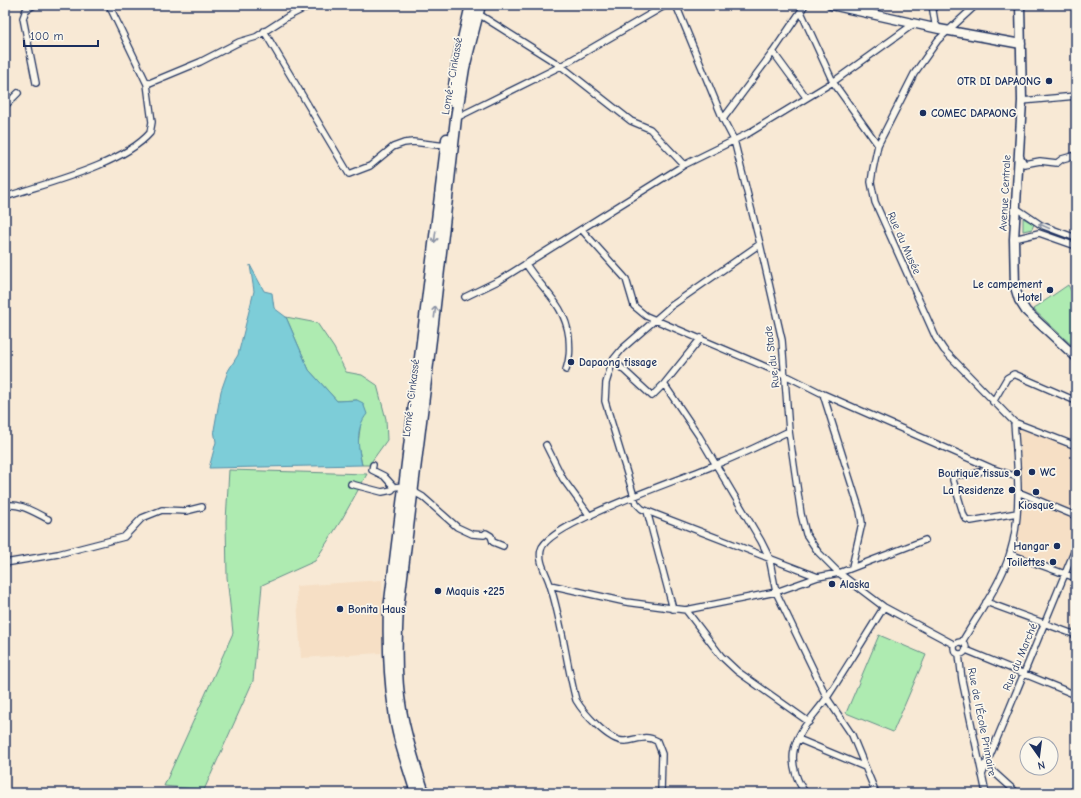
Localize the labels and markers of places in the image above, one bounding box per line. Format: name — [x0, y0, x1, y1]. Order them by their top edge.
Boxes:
place label: OTR DI DAPAONG — [957, 75, 1041, 88]
marker: OTR DI DAPAONG — [1044, 76, 1054, 86]
place label: COMEC DAPAONG — [931, 107, 1017, 120]
marker: COMEC DAPAONG — [918, 108, 928, 118]
place label: Le campement Hotel — [973, 278, 1042, 304]
marker: Le campement Hotel — [1045, 285, 1055, 295]
place label: Dapaong tissage — [579, 356, 658, 369]
marker: Dapaong tissage — [566, 357, 576, 367]
place label: WC — [1040, 466, 1056, 479]
place label: Boutique tissus — [938, 467, 1009, 480]
marker: WC — [1027, 467, 1037, 477]
marker: Boutique tissus — [1012, 468, 1022, 478]
place label: La Residenze — [943, 484, 1005, 497]
marker: La Residenze — [1007, 485, 1017, 495]
marker: Kiosque — [1031, 487, 1041, 497]
place label: Kiosque — [1018, 499, 1055, 512]
place label: Hangar — [1014, 540, 1050, 553]
marker: Hangar — [1052, 541, 1062, 551]
place label: Toilettes — [1007, 556, 1045, 569]
marker: Toilettes — [1048, 557, 1058, 567]
place label: Alaska — [840, 578, 870, 591]
marker: Alaska — [827, 579, 837, 589]
place label: Maquis +225 — [446, 585, 505, 598]
marker: Maquis +225 — [433, 586, 443, 596]
place label: Bonita Haus — [348, 603, 406, 616]
marker: Bonita Haus — [335, 604, 345, 614]

